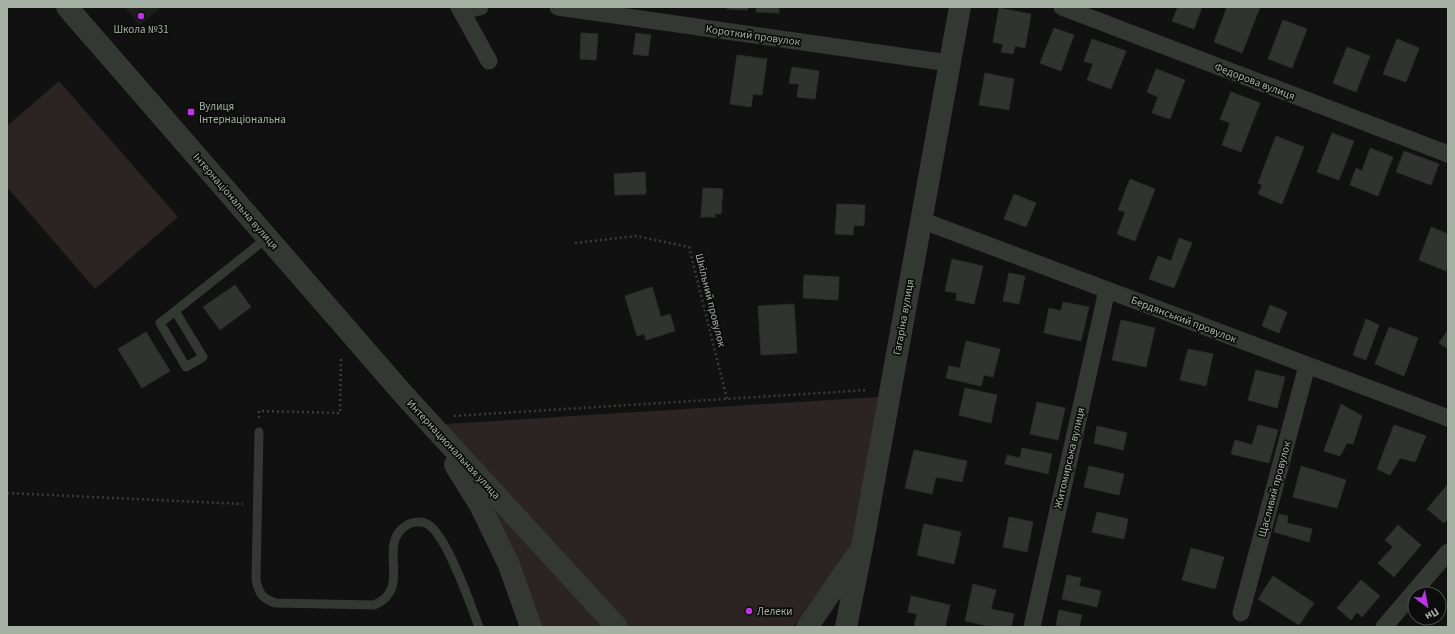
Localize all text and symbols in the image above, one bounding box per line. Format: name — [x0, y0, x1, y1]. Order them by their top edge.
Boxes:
marker: Школа №31 — [136, 11, 146, 21]
street label: Короткий провулок — [705, 21, 802, 50]
place label: Школа №31 — [113, 22, 169, 37]
street label: Федорова вулиця — [1212, 59, 1297, 104]
place label: Вулиця Інтернаціональна — [199, 99, 286, 127]
marker: Вулиця Інтернаціональна — [186, 107, 196, 117]
street label: Інтернаціональна вулиця — [189, 150, 282, 253]
street label: Шкільний провулок — [692, 252, 730, 349]
street label: Гагаріна вулиця — [889, 278, 918, 356]
street label: Бердянський провулок — [1129, 292, 1239, 347]
street label: Интернациональная улица — [403, 396, 504, 502]
street label: Житомирська вулиця — [1051, 406, 1088, 510]
street label: Щасливий провулок — [1254, 439, 1295, 539]
north arrow — [1407, 586, 1447, 626]
place label: Лелеки — [757, 604, 792, 619]
text: Пн — [1422, 604, 1442, 624]
marker: Лелеки — [744, 606, 754, 616]

